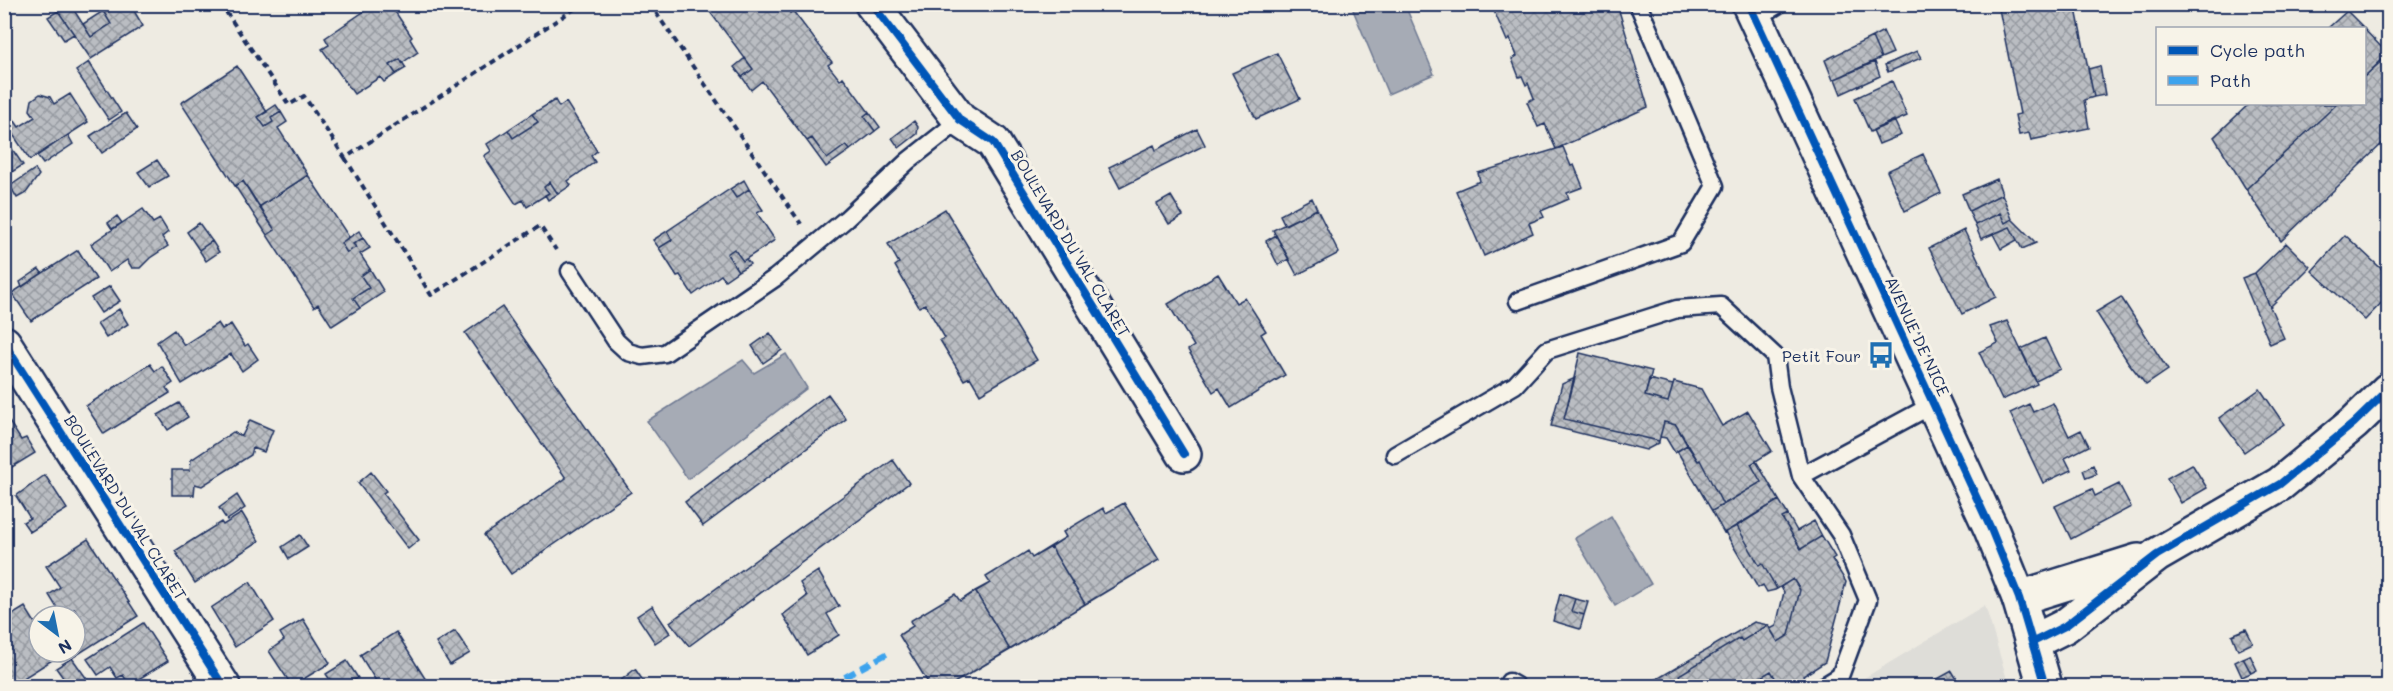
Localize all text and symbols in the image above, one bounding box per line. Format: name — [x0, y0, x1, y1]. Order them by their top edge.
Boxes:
legend — [2156, 27, 2366, 105]
text: Cycle path — [2210, 38, 2305, 62]
text: Path — [2210, 68, 2250, 92]
street label: BOULEVARD DU VAL CLARET — [1007, 146, 1135, 341]
street label: AVENUE DE NICE — [1881, 273, 1955, 399]
bus stop icon: Petit Four — [1866, 340, 1896, 370]
place label: Petit Four — [1782, 345, 1861, 366]
street label: BOULEVARD DU VAL CLARET — [60, 410, 192, 604]
north arrow — [27, 604, 87, 664]
text: N — [54, 635, 76, 659]

